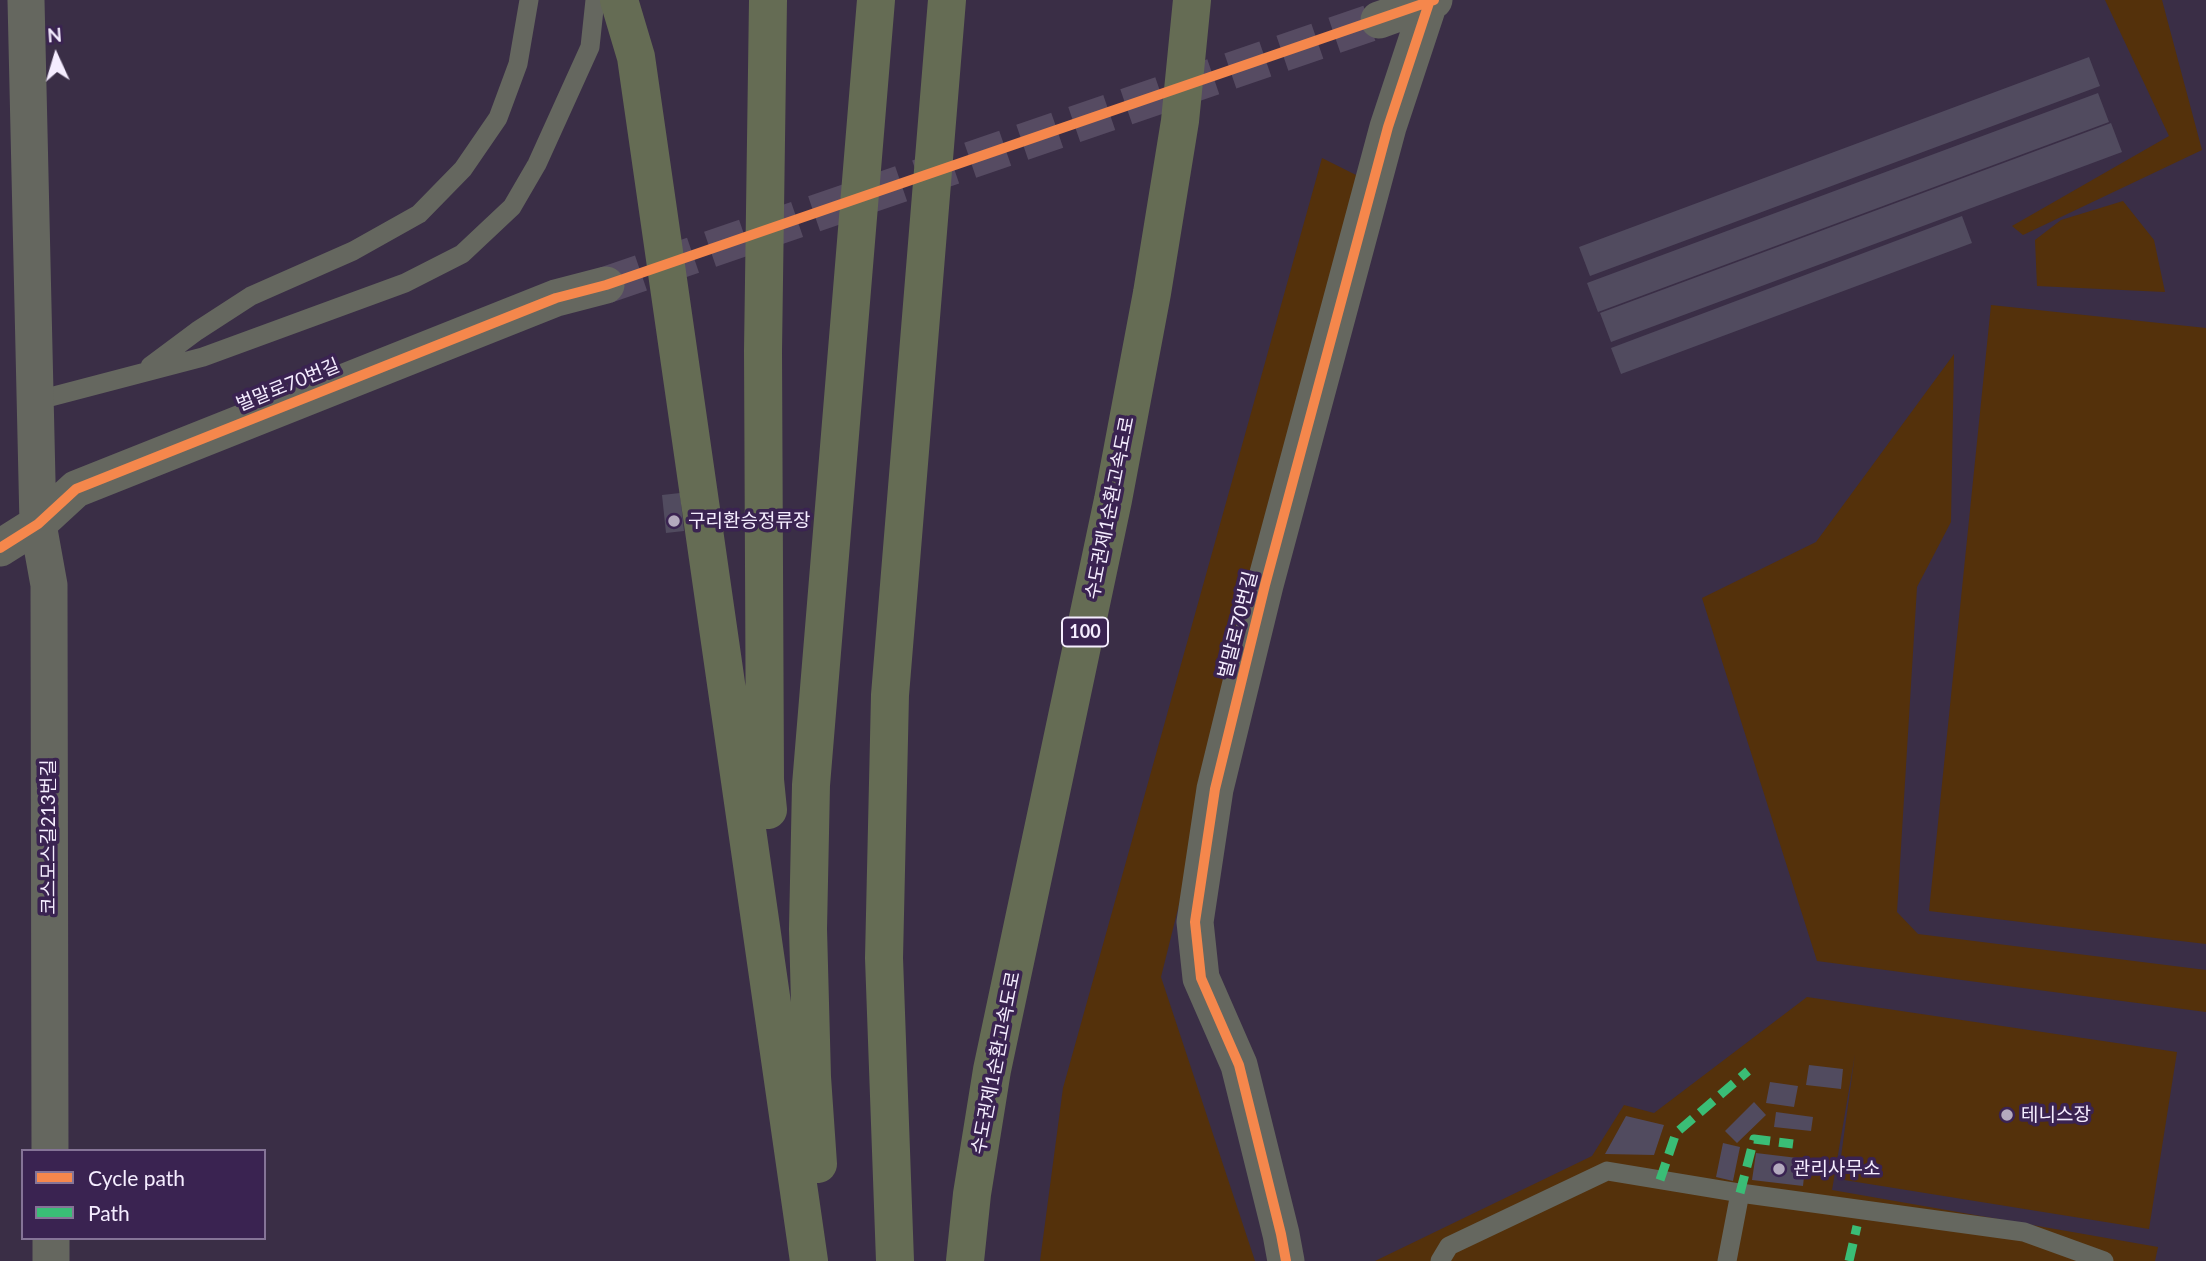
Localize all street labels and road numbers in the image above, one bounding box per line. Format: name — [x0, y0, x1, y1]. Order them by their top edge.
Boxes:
street label: 벌말로70번길 — [233, 354, 343, 416]
street label: 수도권제1순환고속도로 — [1081, 415, 1139, 601]
street label: 벌말로70번길 — [1214, 569, 1262, 681]
road number: 100 — [1062, 618, 1108, 646]
street label: 코스모스길213번길 — [38, 759, 60, 915]
street label: 수도권제1순환고속도로 — [967, 970, 1025, 1156]

